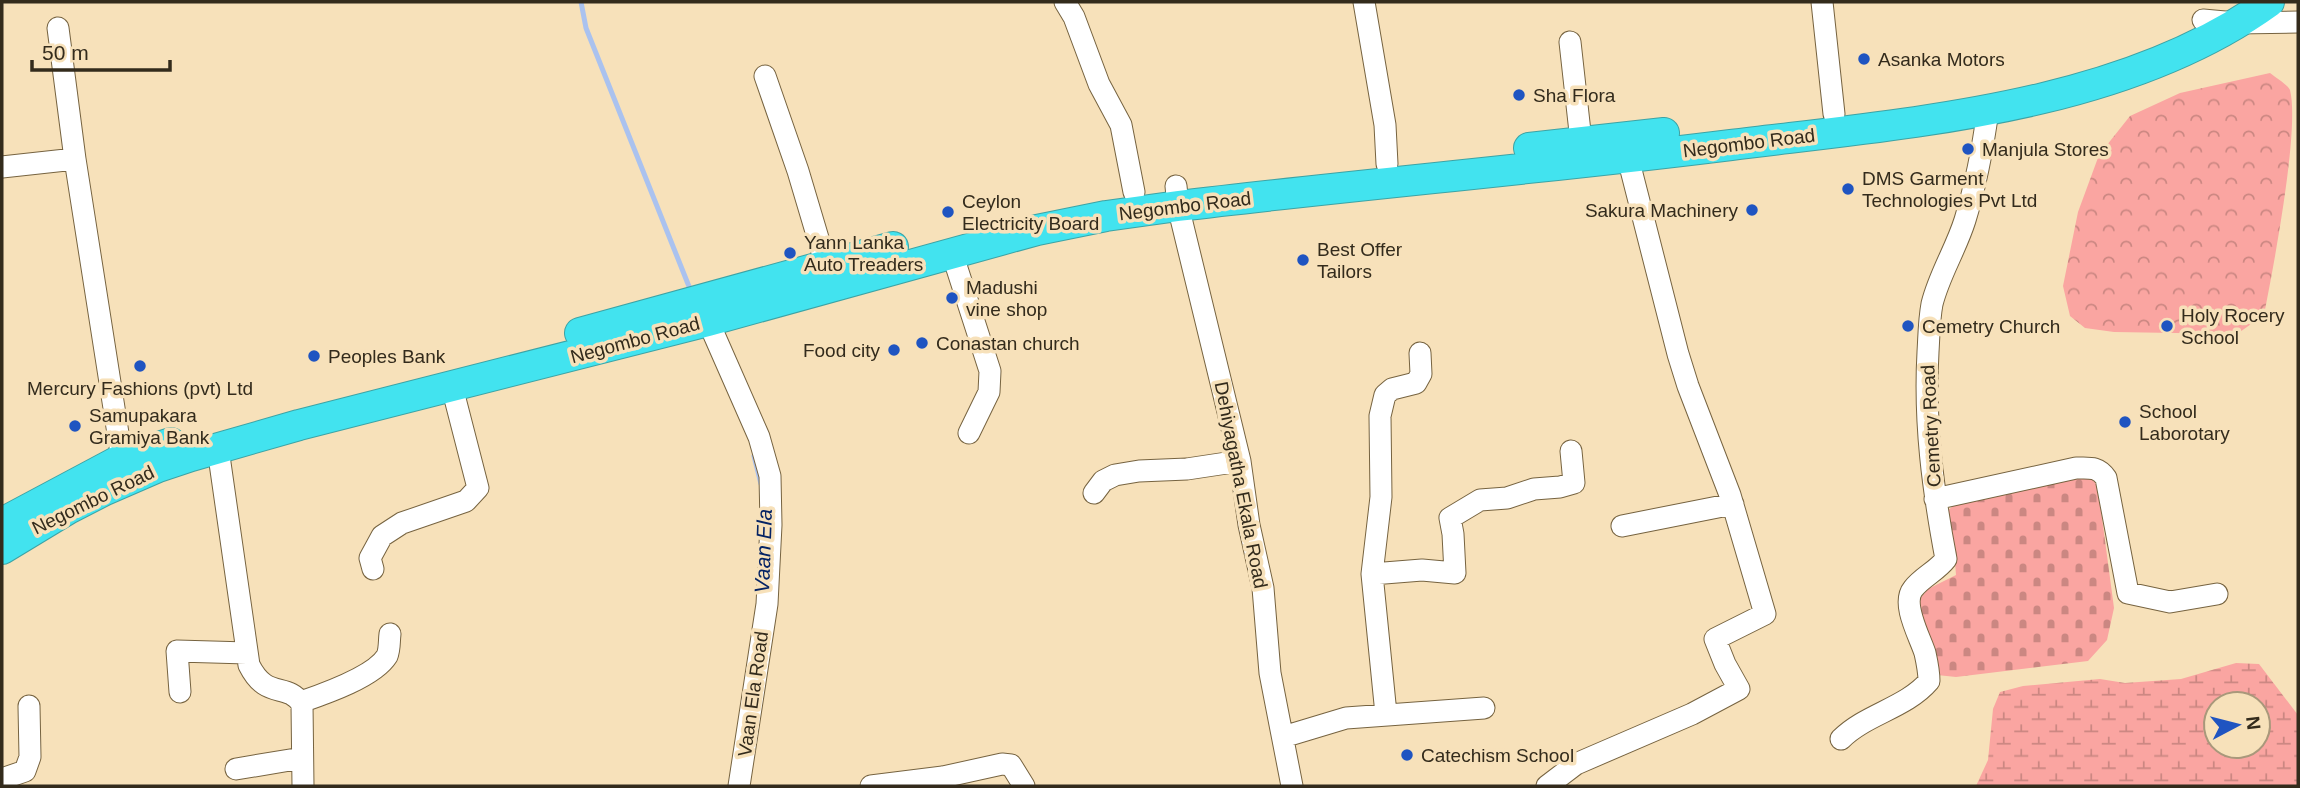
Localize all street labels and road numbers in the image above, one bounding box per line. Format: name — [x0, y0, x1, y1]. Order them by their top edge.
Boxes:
street label: Negombo Road — [1682, 124, 1816, 162]
street label: Negombo Road — [1118, 187, 1252, 225]
street label: Negombo Road — [568, 313, 702, 367]
street label: Cemetry Road — [1917, 364, 1945, 488]
street label: Dehiyagatha Ekala Road — [1211, 380, 1271, 590]
street label: Negombo Road — [29, 461, 157, 539]
street label: Vaan Ela Road — [734, 630, 772, 758]

